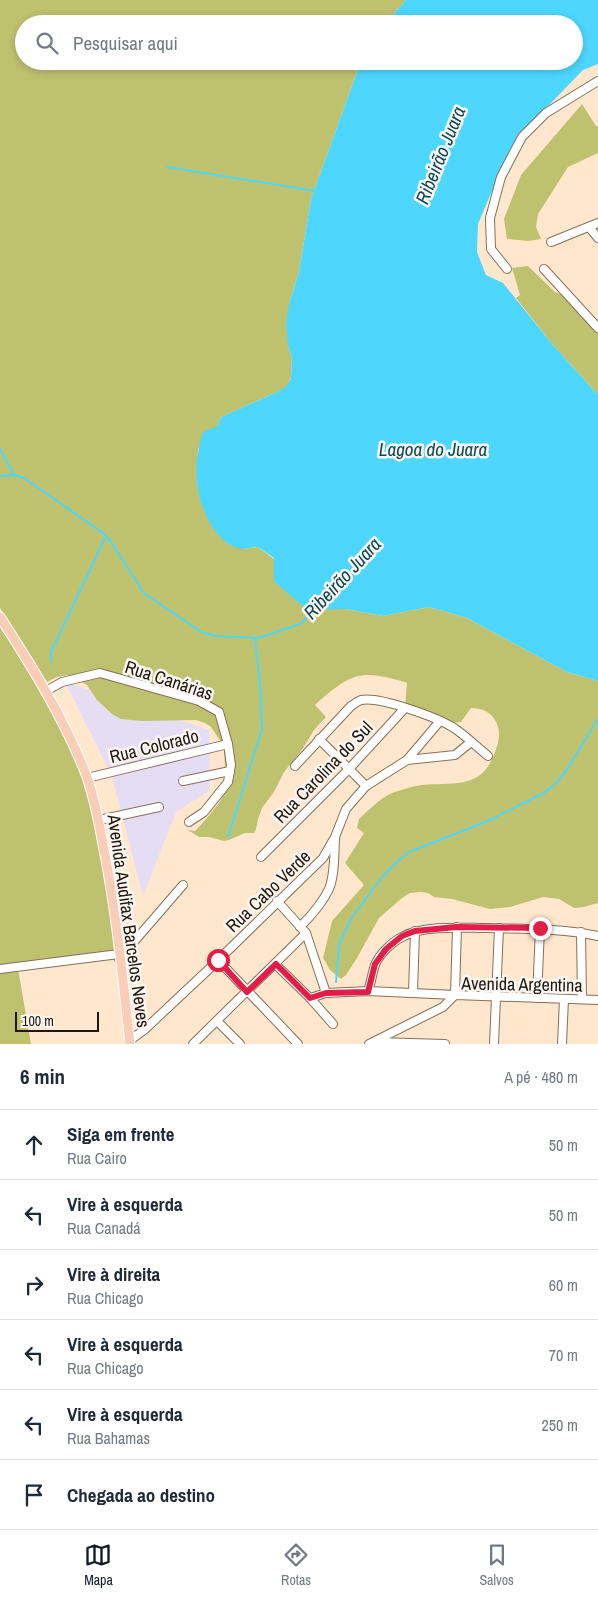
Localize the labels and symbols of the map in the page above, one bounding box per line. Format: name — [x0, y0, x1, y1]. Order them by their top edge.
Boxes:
water label: Ribeirão Juara — [409, 102, 471, 208]
water label: Lagoa do Juara — [379, 436, 487, 462]
water label: Ribeirão Juara — [297, 531, 387, 625]
street label: Rua Canárias — [122, 654, 216, 706]
street label: Rua Carolina do Sul — [268, 716, 378, 828]
street label: Rua Colorado — [107, 723, 201, 769]
street label: Avenida Audifax Barcelos Neves — [102, 812, 156, 1029]
street label: Rua Cabo Verde — [220, 844, 316, 938]
route end — [529, 917, 552, 940]
route start — [207, 949, 230, 972]
street label: Avenida Argentina — [460, 970, 583, 998]
scale bar — [15, 1009, 99, 1032]

